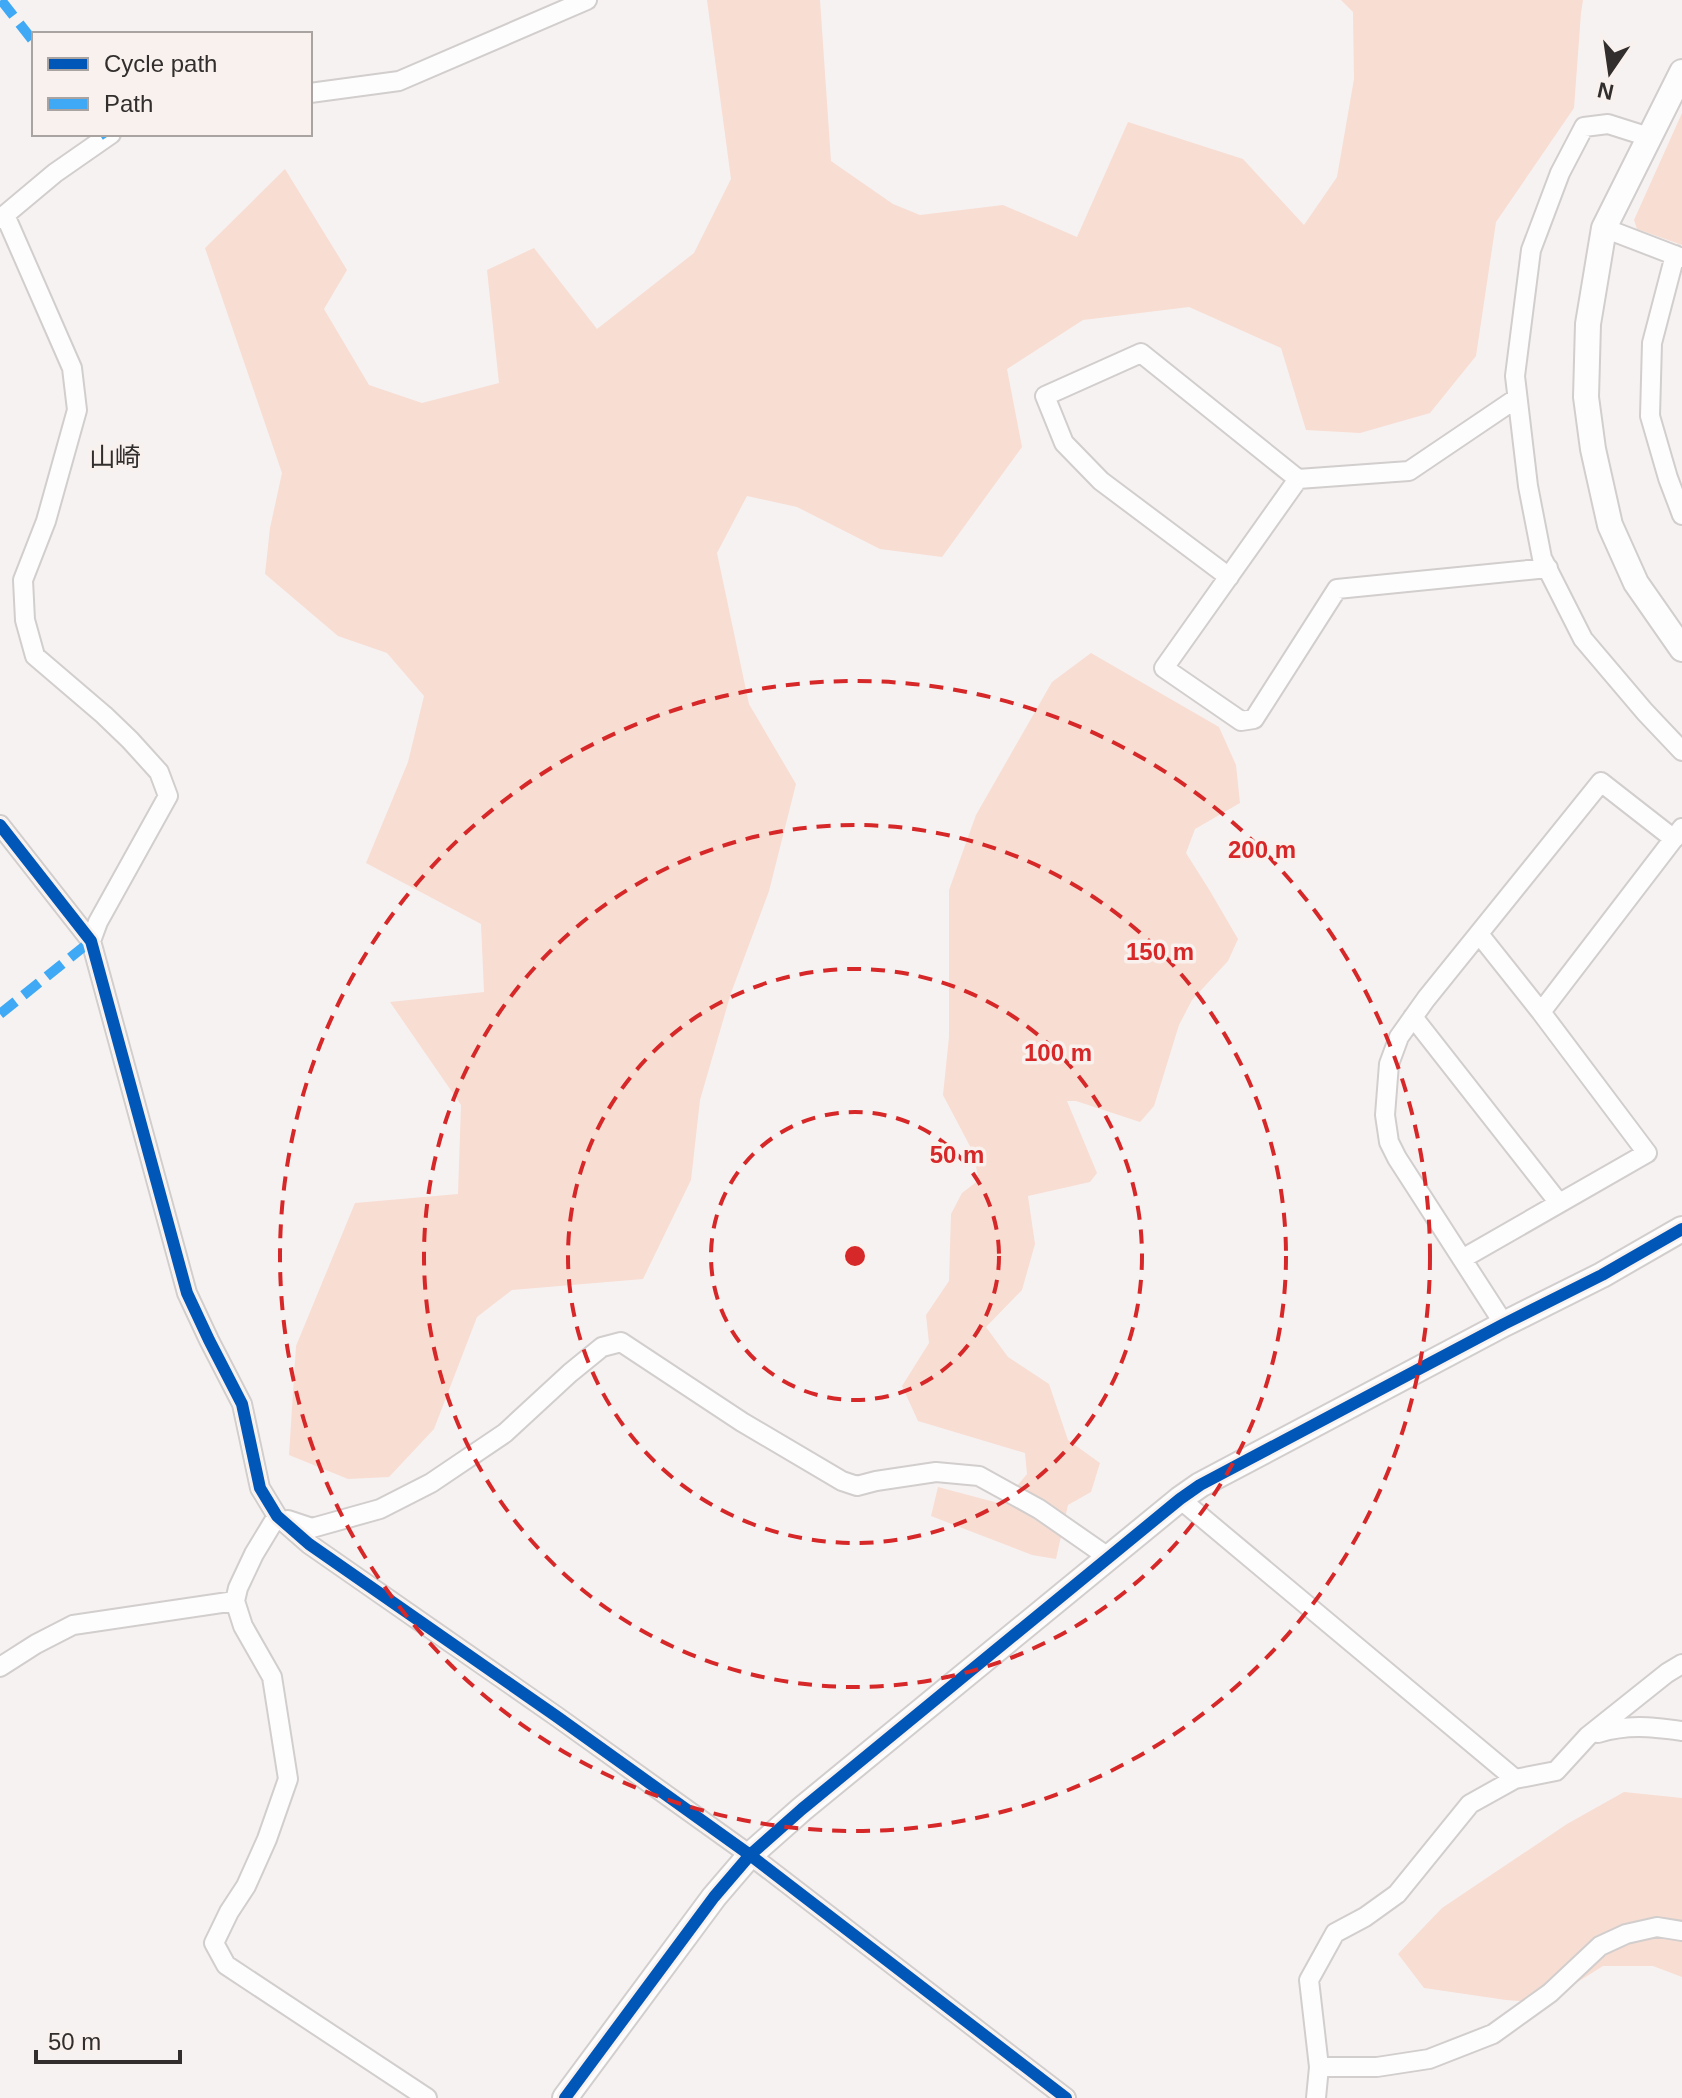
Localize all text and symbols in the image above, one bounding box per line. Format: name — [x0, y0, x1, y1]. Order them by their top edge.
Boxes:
legend — [32, 32, 312, 136]
north arrow — [1570, 32, 1650, 112]
text: Cycle path — [104, 50, 217, 77]
text: N — [1595, 77, 1616, 105]
text: Path — [104, 90, 153, 117]
district label: 山崎 — [89, 442, 141, 472]
text: 200 m — [1228, 836, 1296, 863]
text: 150 m — [1126, 938, 1194, 965]
text: 100 m — [1024, 1039, 1092, 1066]
text: 50 m — [930, 1141, 984, 1168]
centre of rings — [841, 1242, 869, 1270]
scale bar — [36, 2014, 180, 2064]
text: 50 m — [48, 2028, 101, 2055]

